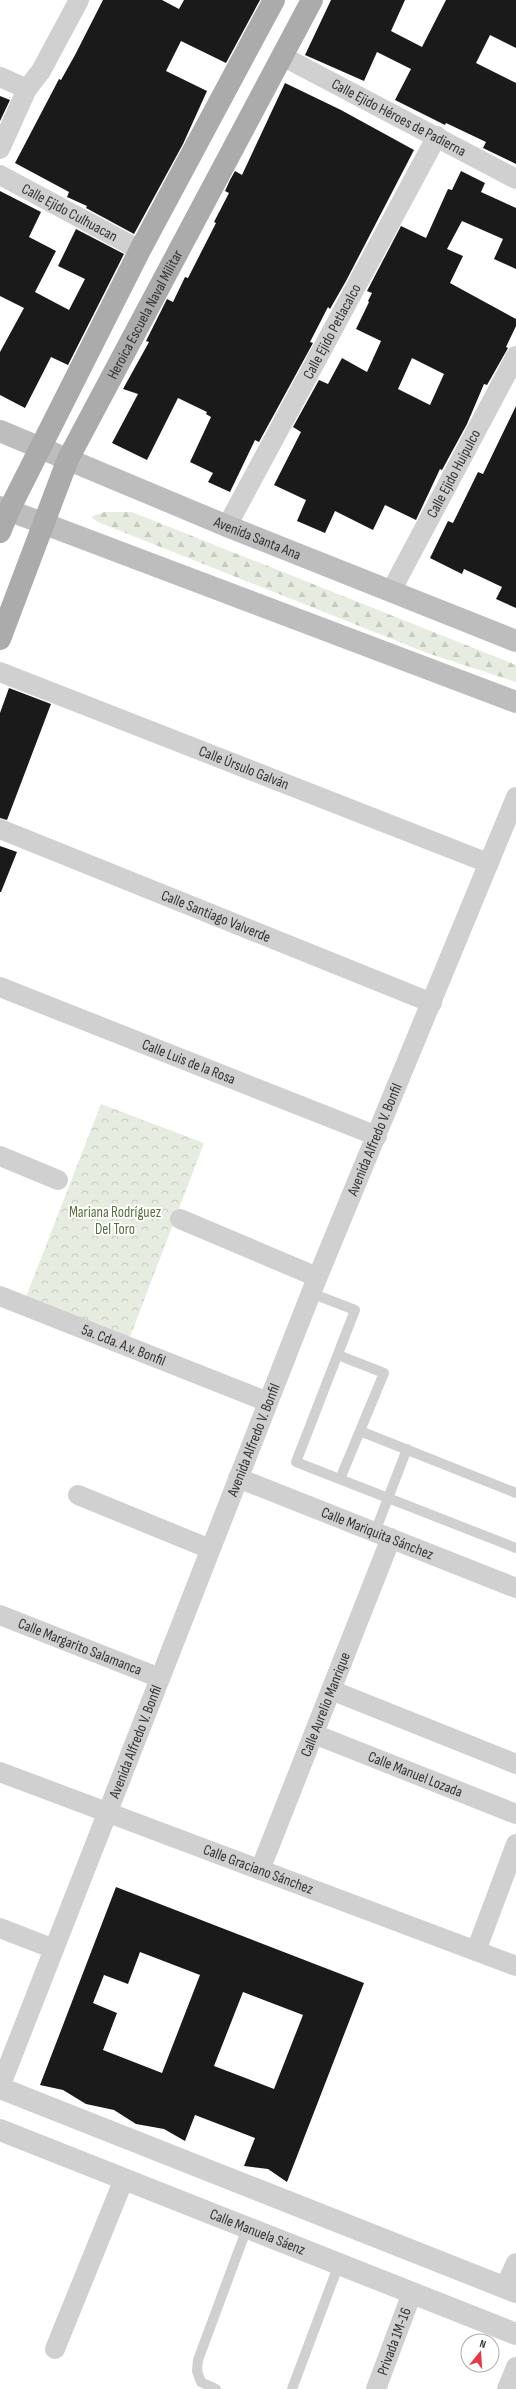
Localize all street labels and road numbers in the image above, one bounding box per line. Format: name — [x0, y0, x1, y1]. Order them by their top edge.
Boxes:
street label: Calle Ejido Héroes de Padierna — [328, 74, 470, 161]
street label: Calle Ejido Culhuacan — [18, 179, 121, 246]
street label: Heroica Escuela Naval Militar — [103, 246, 187, 382]
street label: Calle Ejido Petlacalco — [298, 280, 365, 382]
street label: Calle Ejido Huipulco — [422, 426, 485, 521]
street label: Avenida Santa Ana — [210, 512, 304, 564]
street label: Calle Úrsulo Galván — [196, 741, 292, 794]
street label: Calle Santiago Valverde — [159, 886, 274, 947]
street label: Calle Luis de la Rosa — [139, 1035, 239, 1089]
street label: Avenida Alfredo V. Bonfil — [342, 1080, 406, 1199]
street label: 5a. Cda. A.v. Bonfil — [79, 1320, 169, 1370]
street label: Avenida Alfredo V. Bonfil — [222, 1381, 284, 1500]
street label: Calle Mariquita Sánchez — [319, 1502, 437, 1564]
street label: Calle Margarito Salamanca — [15, 1614, 145, 1680]
street label: Calle Aurelio Manrique — [296, 1649, 355, 1760]
street label: Avenida Alfredo V. Bonfil — [104, 1682, 166, 1802]
street label: Calle Manuel Lozada — [365, 1747, 466, 1801]
street label: Calle Graciano Sánchez — [201, 1840, 317, 1899]
street label: Calle Manuela Sáenz — [207, 2204, 309, 2260]
street label: Privada 1M-16 — [373, 2305, 415, 2378]

